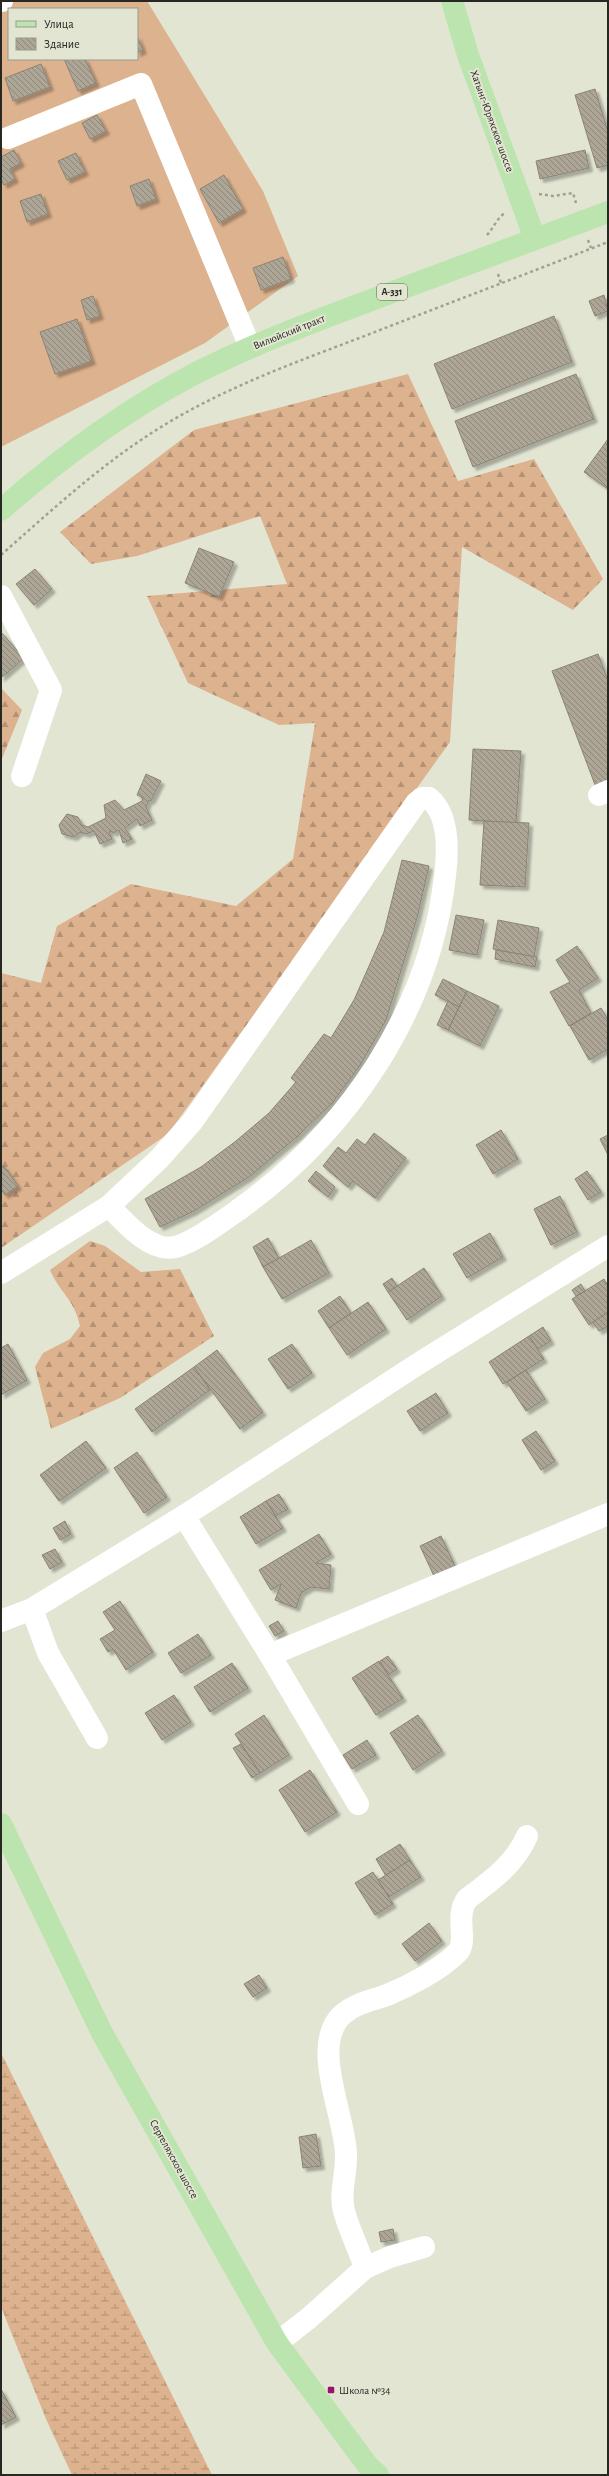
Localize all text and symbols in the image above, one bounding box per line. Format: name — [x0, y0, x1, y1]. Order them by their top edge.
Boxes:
legend — [8, 8, 138, 60]
text: Улица — [44, 18, 74, 30]
text: Здание — [44, 38, 80, 50]
street label: Хатынг-Юряхское шоссе — [468, 69, 516, 173]
road number: А-331 — [377, 284, 407, 300]
street label: Вилюйский тракт — [252, 313, 326, 351]
street label: Сергеляхское шоссе — [148, 2118, 200, 2200]
marker: Школа №34 — [326, 2385, 336, 2395]
place label: Школа №34 — [339, 2385, 391, 2396]

